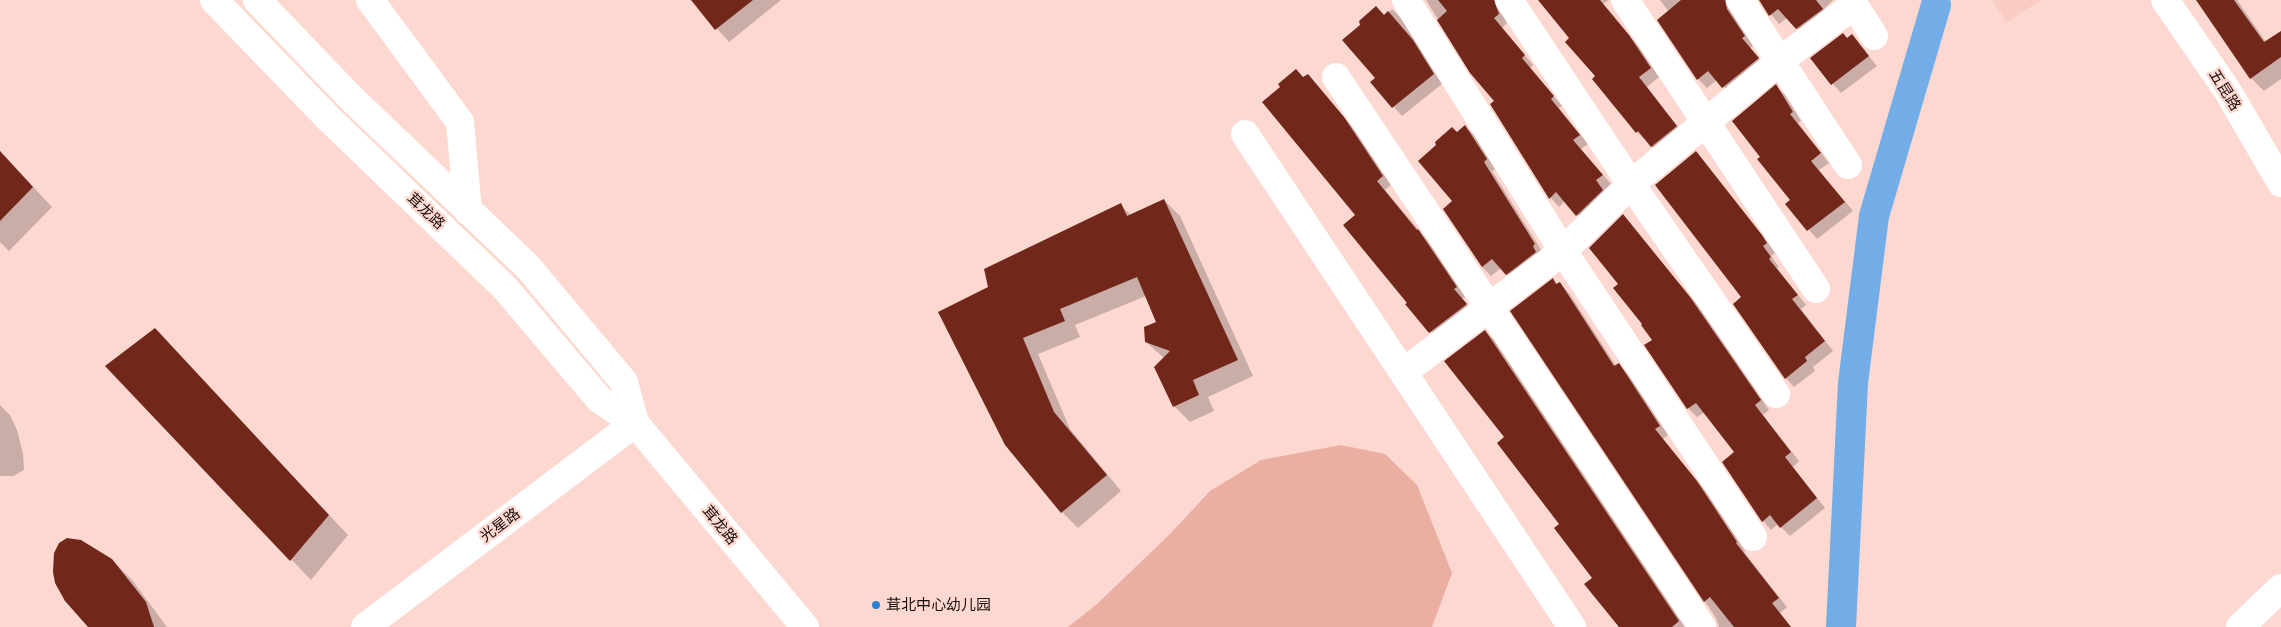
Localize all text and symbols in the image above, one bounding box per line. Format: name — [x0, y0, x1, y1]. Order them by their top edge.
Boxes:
street label: 五昆路 — [2205, 66, 2245, 114]
street label: 茸龙路 — [403, 189, 449, 233]
street label: 茸龙路 — [699, 502, 741, 548]
street label: 光星路 — [477, 504, 523, 546]
place label: 茸北中心幼儿园 — [886, 596, 991, 614]
marker: 茸北中心幼儿园 — [870, 599, 882, 611]

